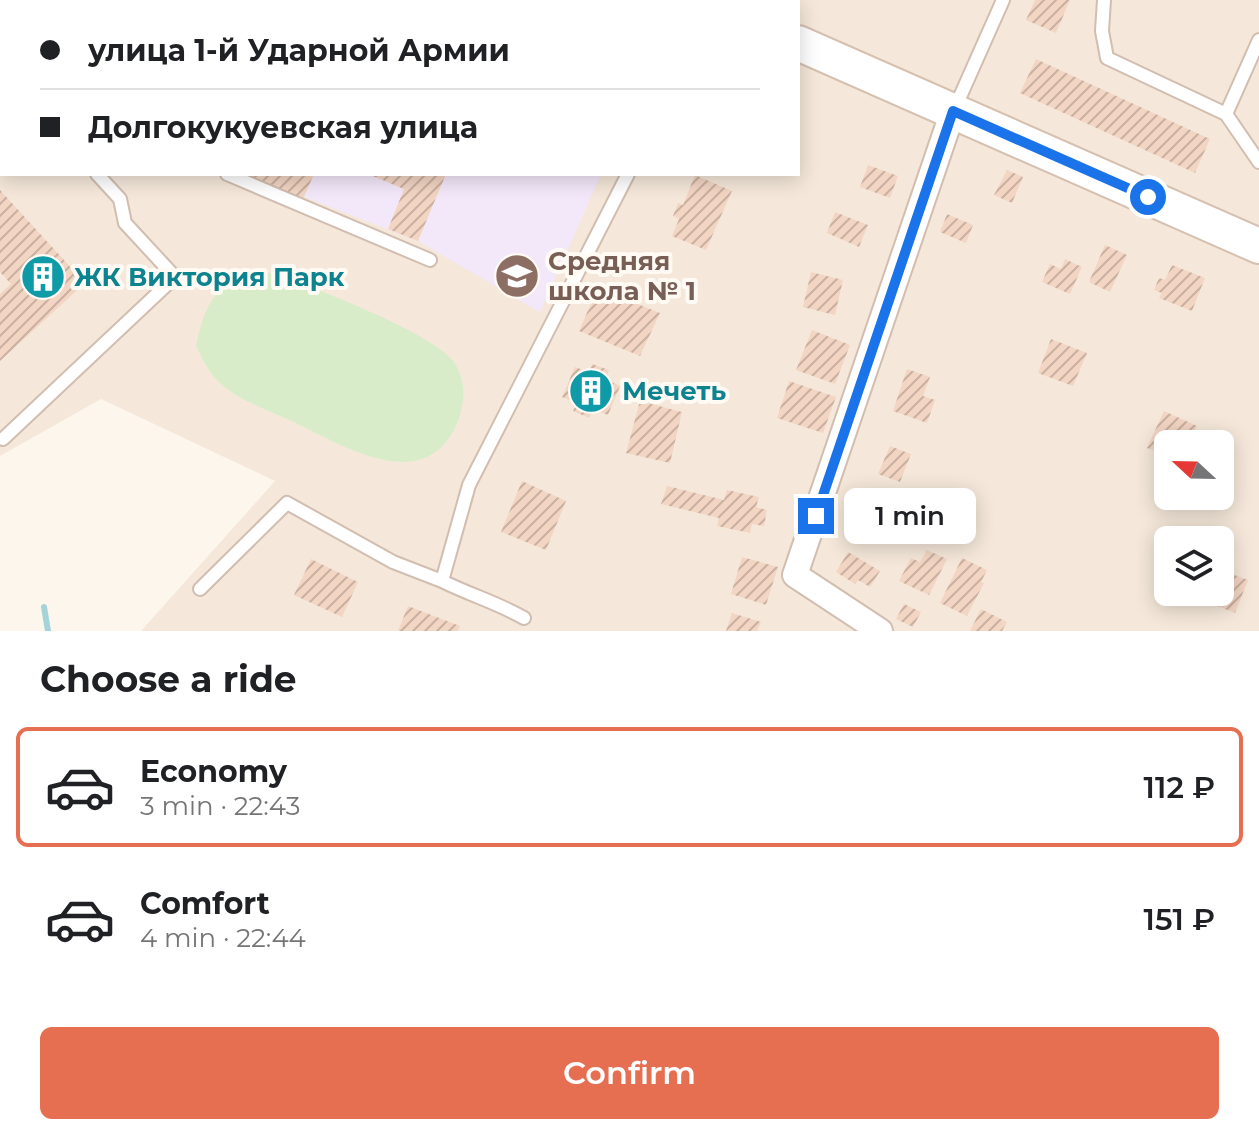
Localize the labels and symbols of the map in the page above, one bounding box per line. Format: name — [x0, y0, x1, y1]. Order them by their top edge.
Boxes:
route start — [1130, 179, 1166, 215]
place label: Средняя школа № 1 — [548, 245, 696, 307]
school or university icon: Средняя школа № 1 — [493, 252, 541, 300]
building icon: ЖК Виктория Парк — [19, 253, 67, 301]
place label: ЖК Виктория Парк — [74, 261, 345, 293]
building icon: Мечеть — [567, 367, 615, 415]
place label: Мечеть — [622, 375, 726, 407]
north arrow — [1154, 430, 1234, 510]
callout: 1 min — [844, 488, 976, 544]
route end — [798, 498, 834, 534]

